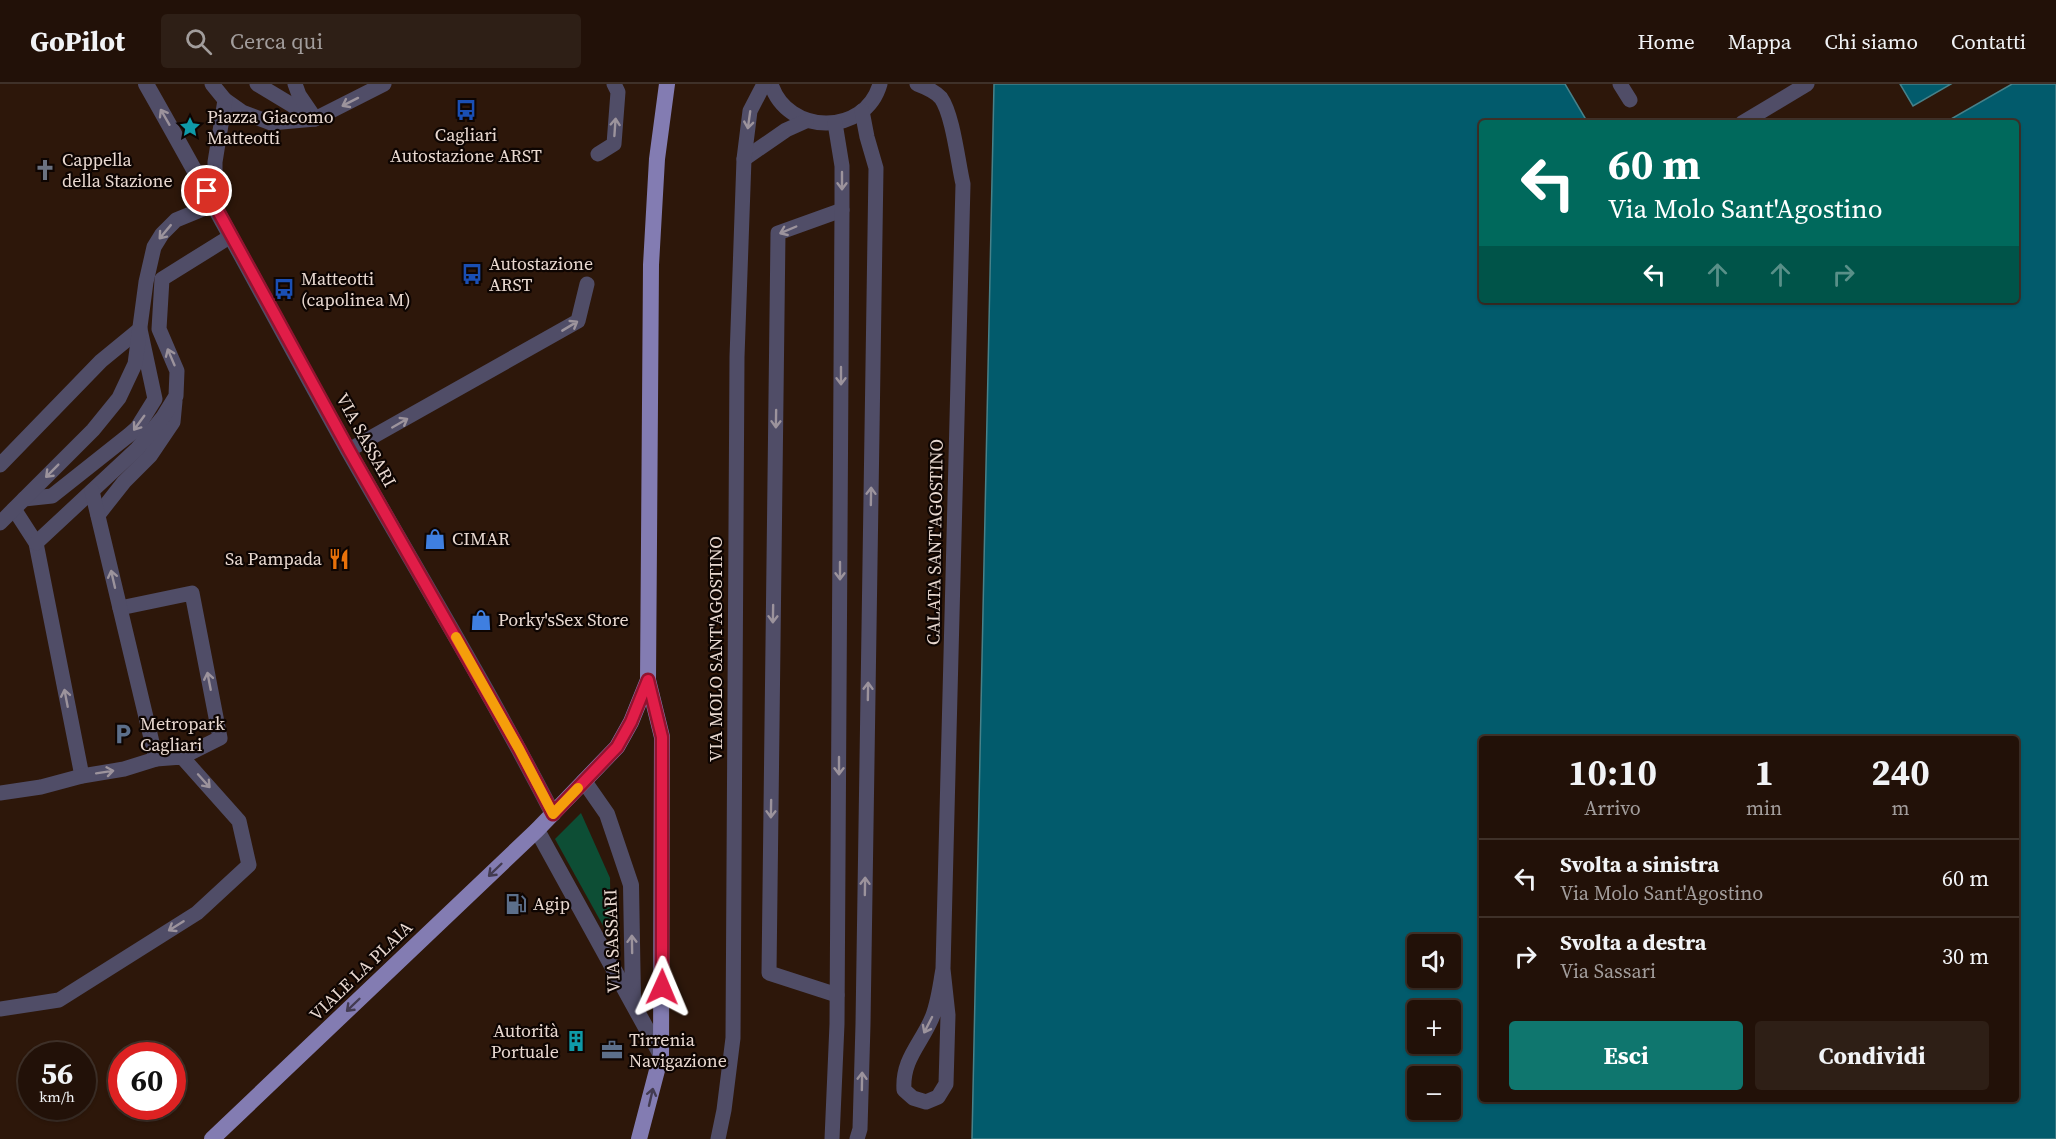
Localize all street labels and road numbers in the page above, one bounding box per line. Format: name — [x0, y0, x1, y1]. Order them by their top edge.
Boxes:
street label: VIA SASSARI — [330, 388, 403, 491]
street label: CALATA SANT'AGOSTINO — [920, 439, 949, 645]
street label: VIA MOLO SANT'AGOSTINO — [703, 536, 728, 762]
street label: VIA SASSARI — [597, 889, 626, 993]
street label: VIALE LA PLAIA — [304, 915, 418, 1026]

